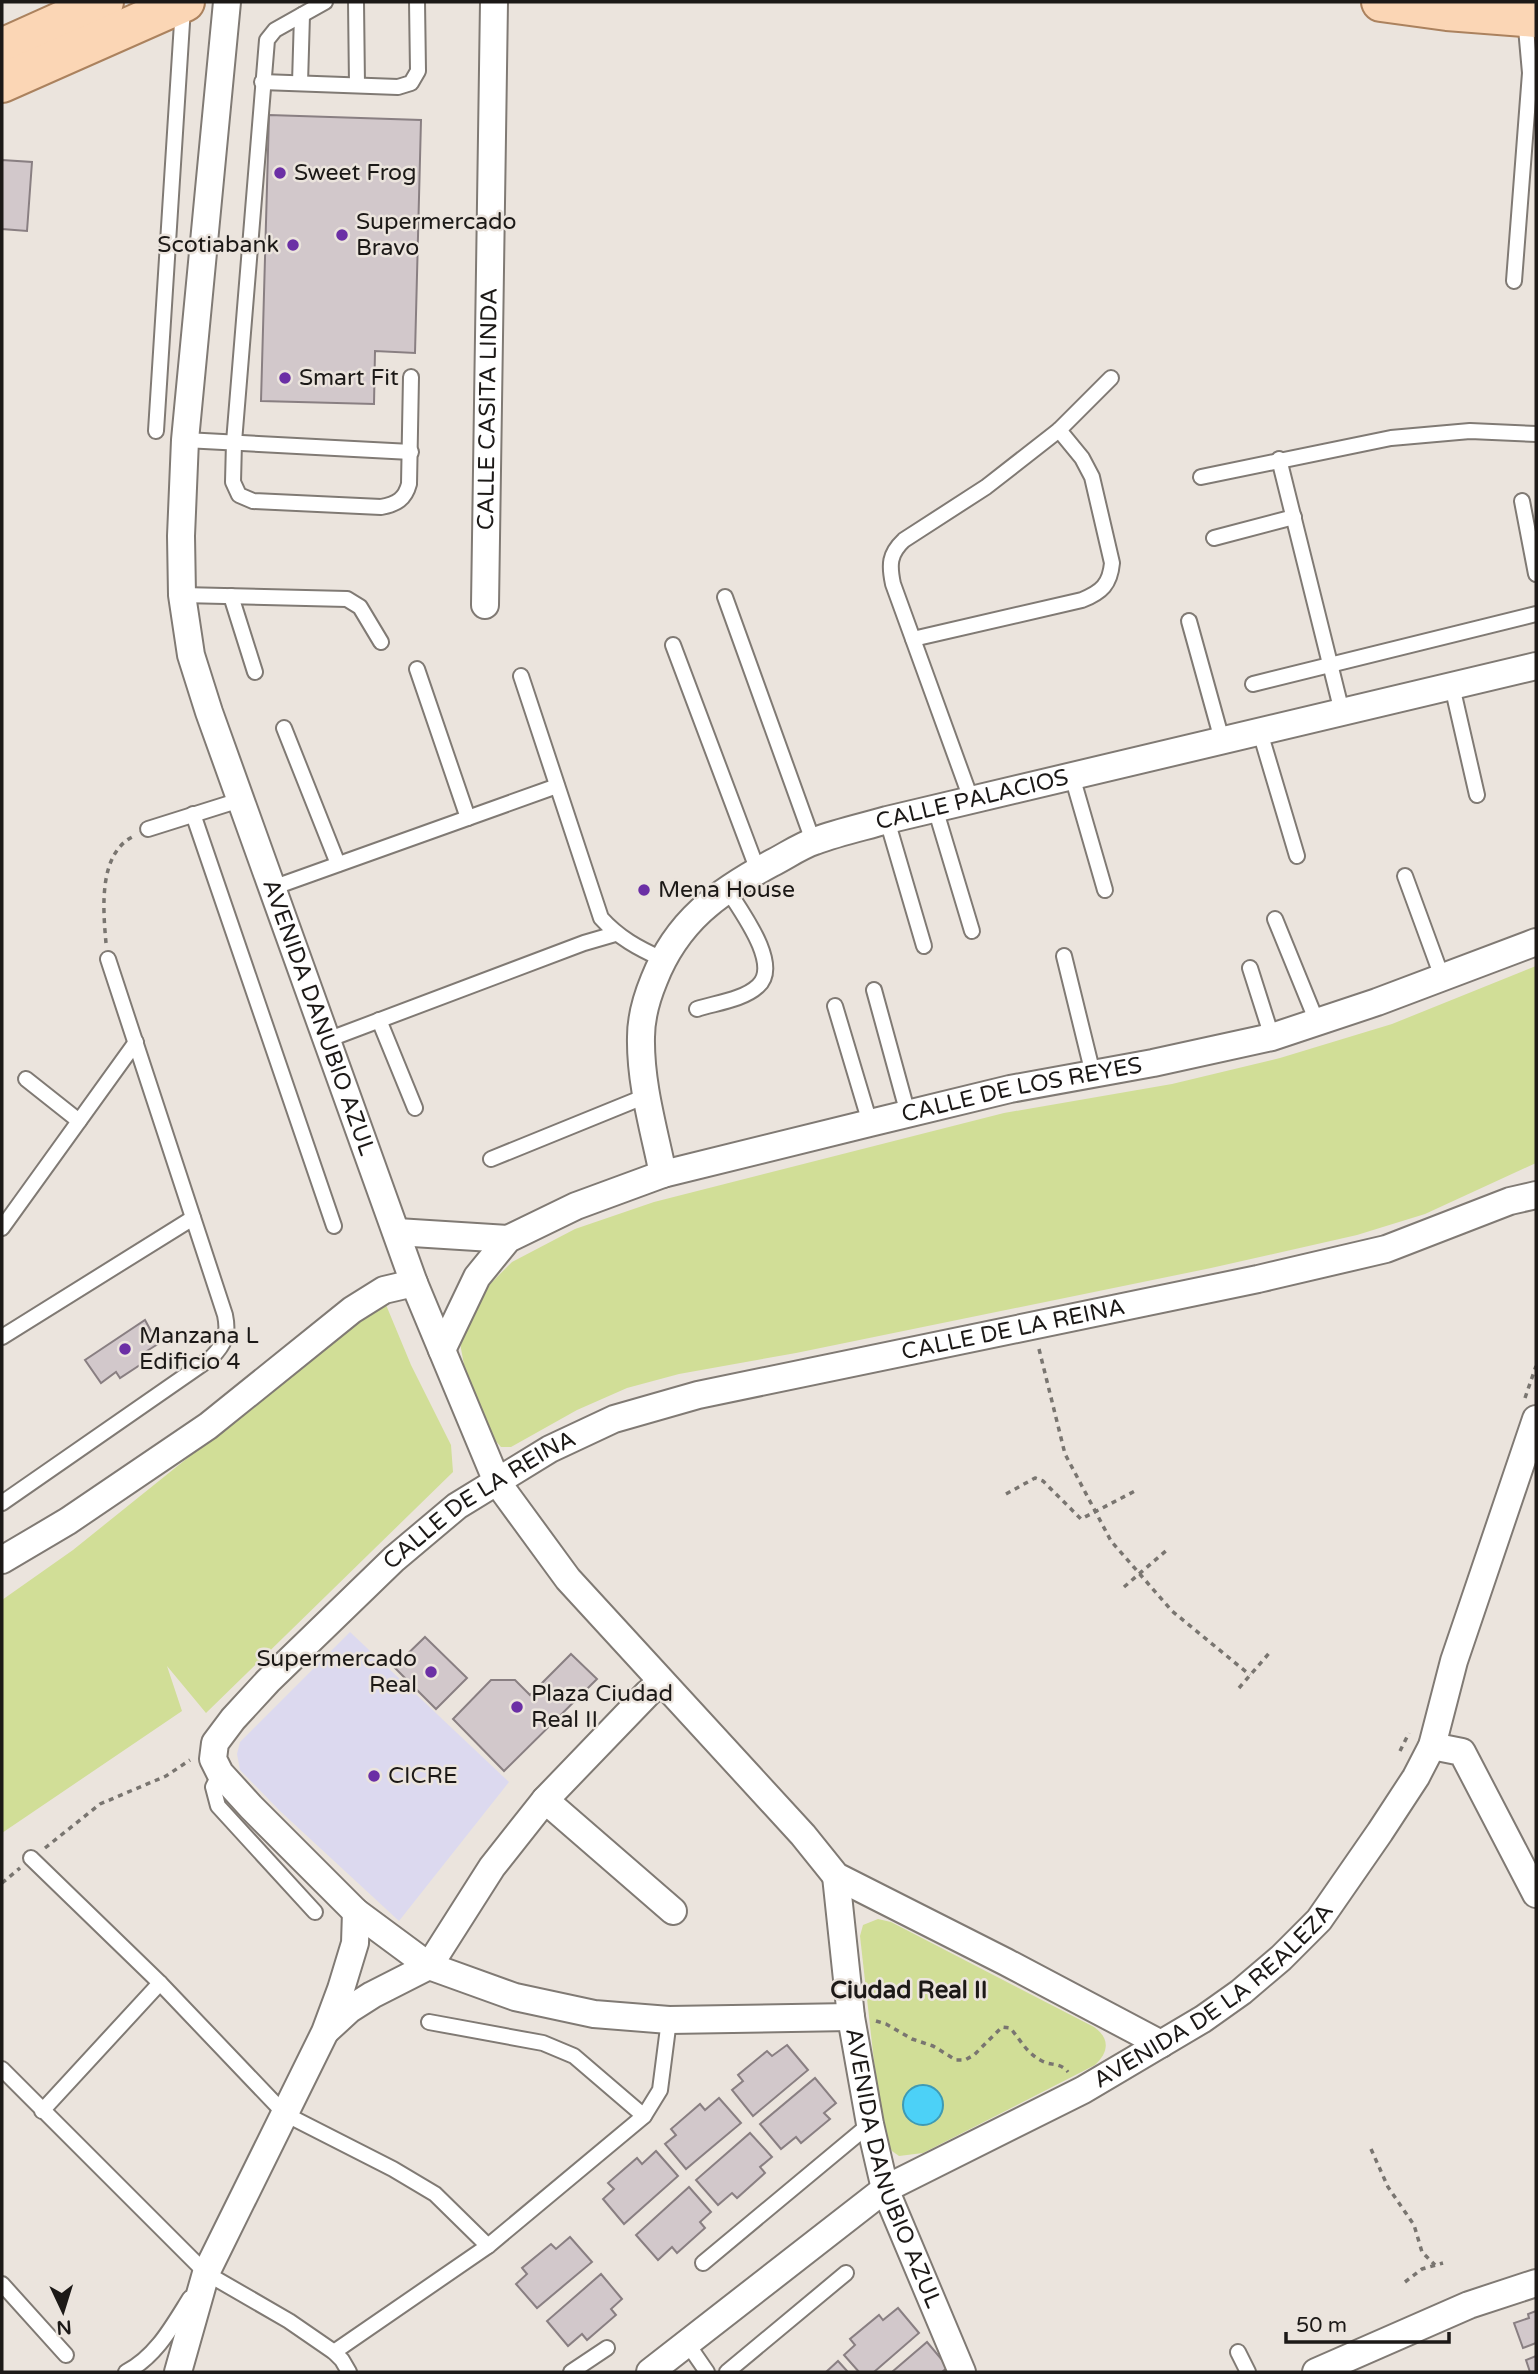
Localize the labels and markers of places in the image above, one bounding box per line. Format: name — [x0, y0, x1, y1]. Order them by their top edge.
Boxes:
place label: Sweet Frog — [294, 159, 417, 187]
marker: Sweet Frog — [272, 165, 288, 181]
place label: Supermercado Bravo — [356, 208, 517, 262]
marker: Supermercado Bravo — [334, 227, 350, 243]
place label: Scotiabank — [157, 231, 279, 259]
marker: Scotiabank — [285, 237, 301, 253]
place label: Smart Fit — [299, 364, 399, 392]
marker: Smart Fit — [277, 370, 293, 386]
place label: Mena House — [658, 876, 795, 904]
marker: Mena House — [636, 882, 652, 898]
place label: Manzana L Edificio 4 — [139, 1322, 259, 1376]
marker: Manzana L Edificio 4 — [117, 1341, 133, 1357]
place label: Supermercado Real — [256, 1645, 417, 1699]
marker: Supermercado Real — [423, 1664, 439, 1680]
place label: Plaza Ciudad Real II — [531, 1680, 673, 1734]
marker: Plaza Ciudad Real II — [509, 1699, 525, 1715]
place label: CICRE — [388, 1762, 458, 1790]
marker: CICRE — [366, 1768, 382, 1784]

